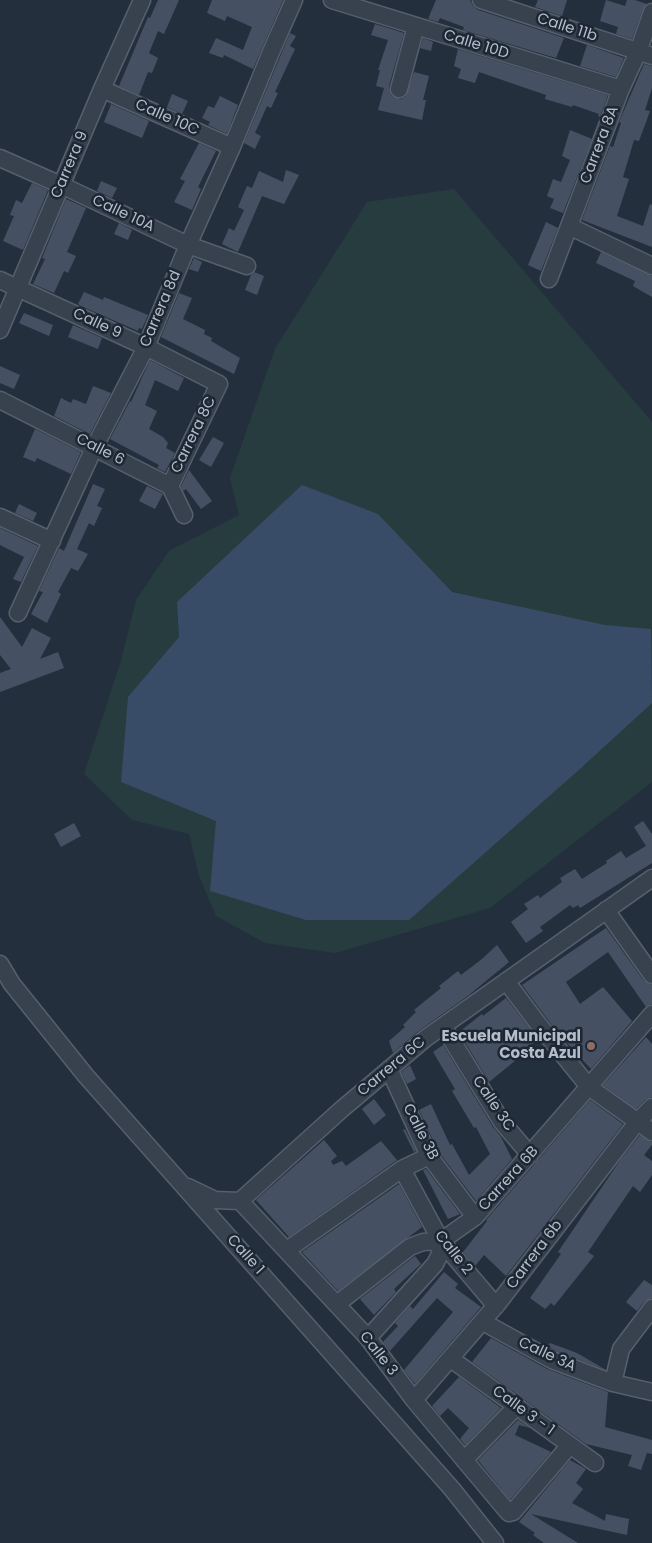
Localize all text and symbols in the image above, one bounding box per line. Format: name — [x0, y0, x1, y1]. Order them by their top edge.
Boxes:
street label: Calle 11b — [535, 10, 599, 46]
street label: Calle 10D — [441, 27, 511, 63]
street label: Calle 10C — [132, 96, 202, 140]
street label: Carrera 8A — [577, 104, 623, 186]
street label: Carrera 9 — [48, 129, 92, 201]
street label: Calle 10A — [89, 192, 157, 236]
street label: Carrera 8d — [137, 268, 185, 350]
street label: Calle 9 — [70, 305, 124, 343]
street label: Carrera 8C — [168, 394, 220, 476]
street label: Calle 6 — [73, 430, 127, 470]
place label: Escuela Municipal Costa Azul — [442, 1028, 581, 1063]
street label: Carrera 6C — [354, 1033, 430, 1101]
marker: Escuela Municipal Costa Azul — [585, 1040, 597, 1052]
street label: Calle 3C — [468, 1073, 518, 1135]
street label: Calle 3B — [398, 1101, 442, 1163]
street label: Carrera 6B — [475, 1143, 543, 1215]
street label: Carrera 6b — [503, 1217, 567, 1293]
street label: Calle 2 — [430, 1227, 476, 1279]
street label: Calle 1 — [223, 1231, 267, 1279]
street label: Calle 3 — [355, 1328, 401, 1380]
street label: Calle 3A — [515, 1334, 579, 1376]
street label: Calle 3 - 1 — [488, 1382, 558, 1440]

